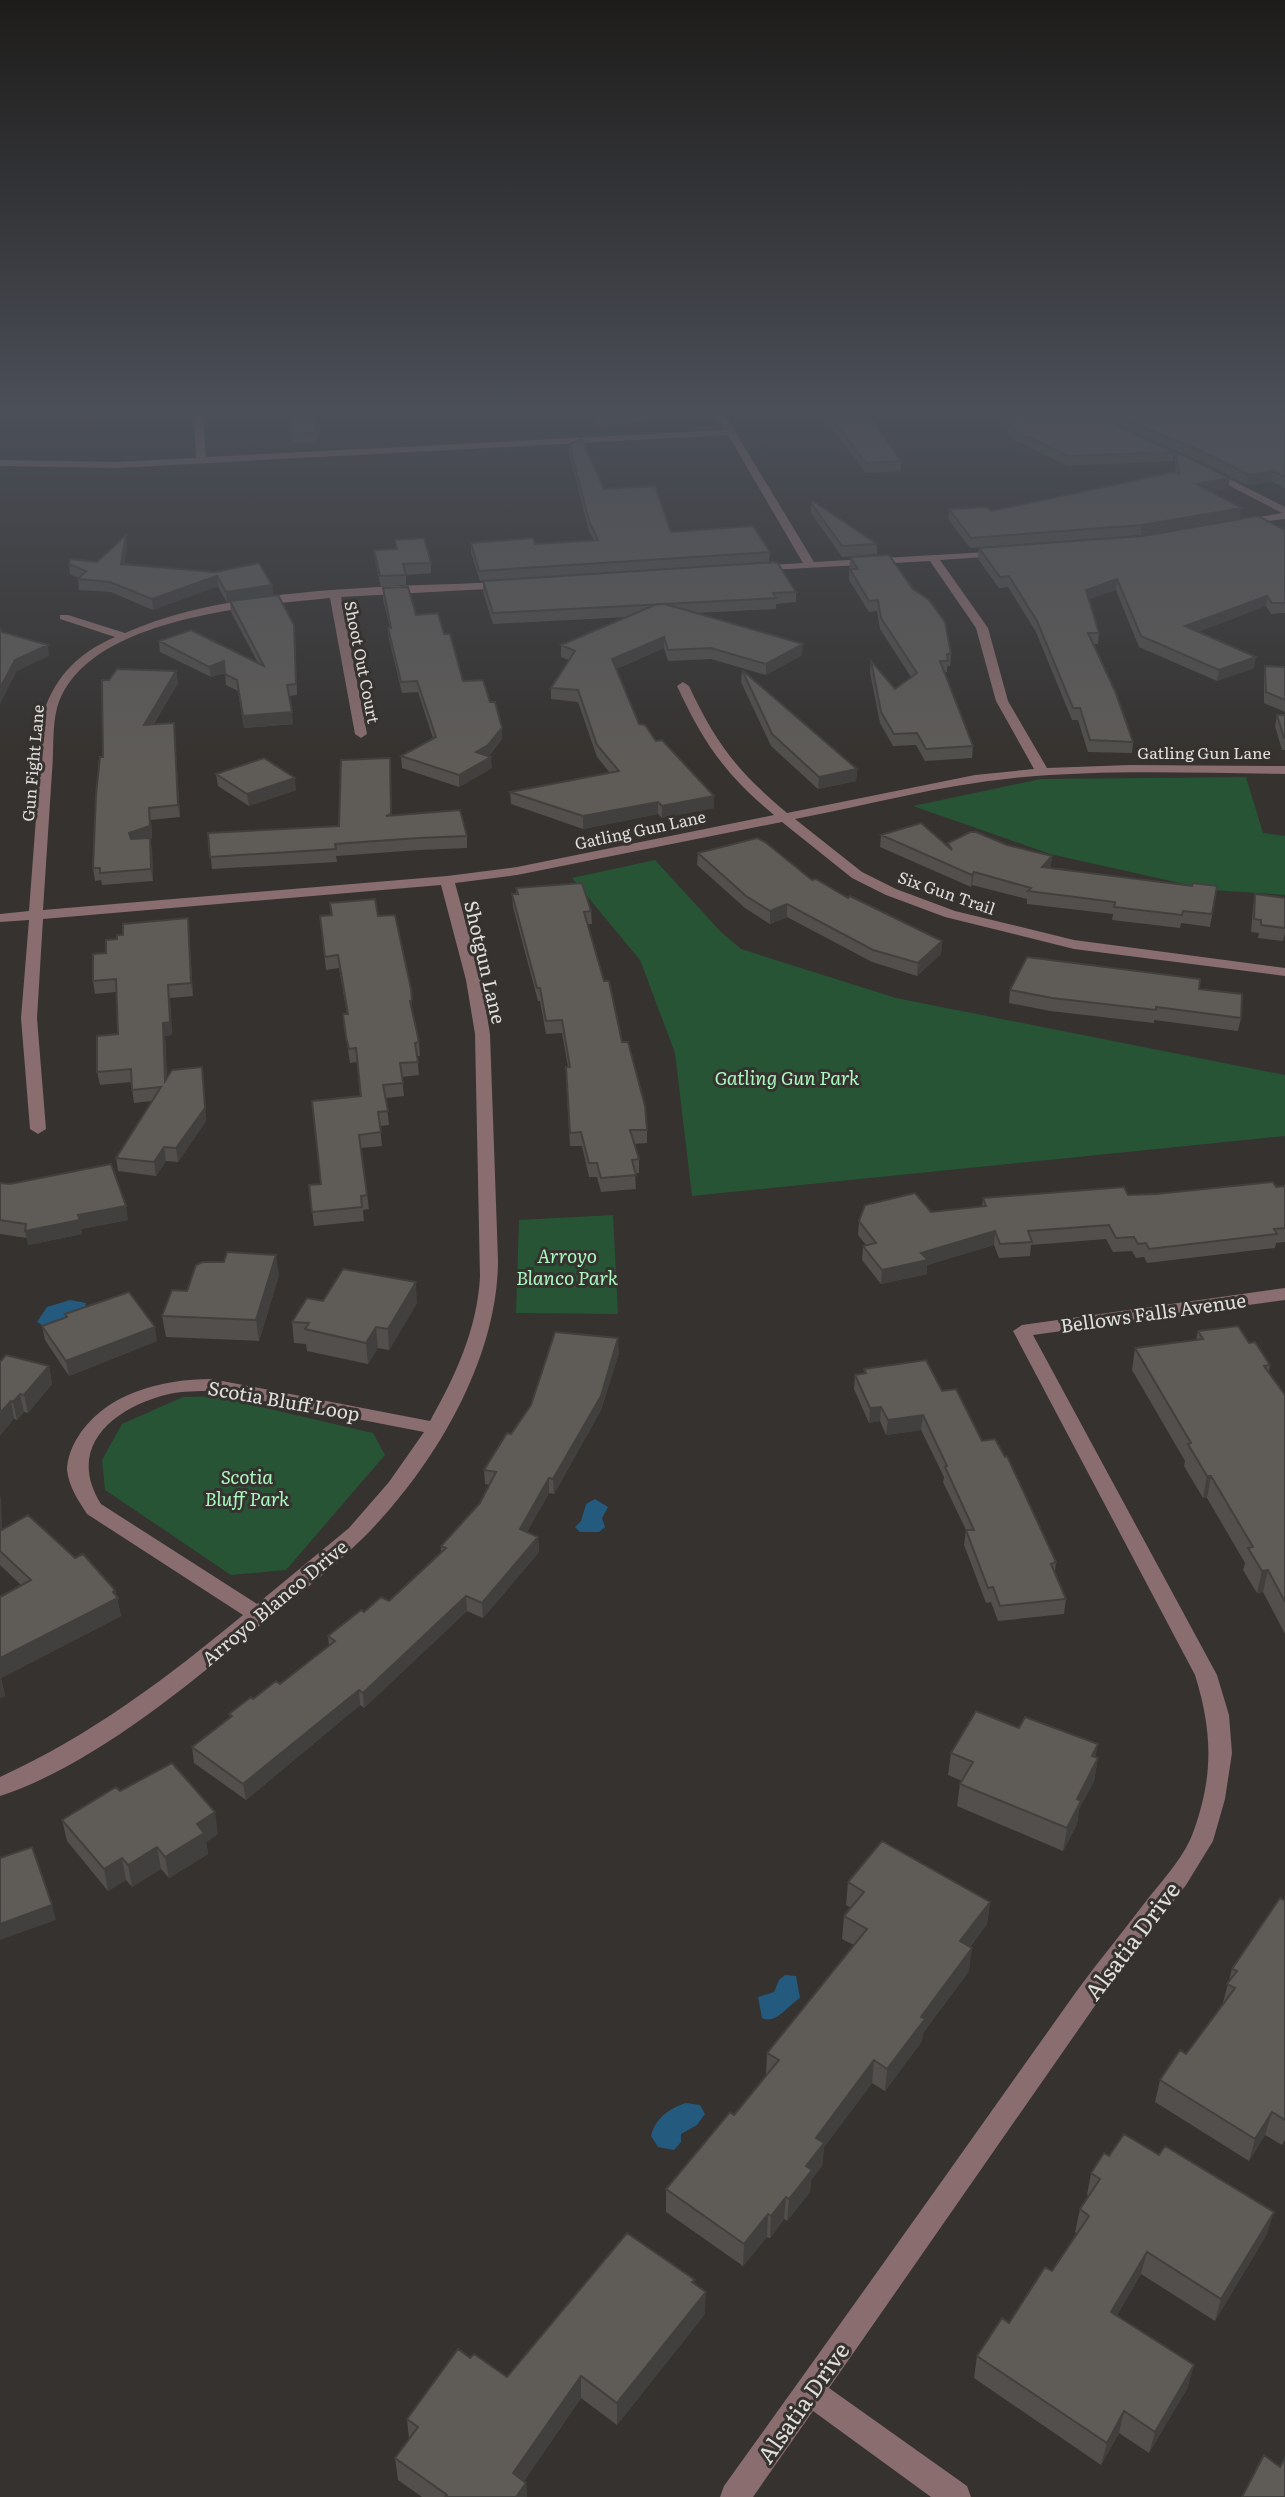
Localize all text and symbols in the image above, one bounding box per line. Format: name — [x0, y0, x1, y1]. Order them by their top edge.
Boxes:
street label: Shoot Out Court — [339, 599, 387, 726]
street label: Gun Fight Lane — [15, 704, 49, 822]
street label: Gatling Gun Lane — [1137, 740, 1271, 764]
street label: Gatling Gun Lane — [572, 803, 708, 855]
street label: Six Gun Trail — [895, 864, 999, 920]
street label: Shotgun Lane — [458, 898, 514, 1027]
park label: Gatling Gun Park — [714, 1063, 860, 1091]
park label: Arroyo Blanco Park — [516, 1241, 619, 1291]
street label: Bellows Falls Avenue — [1058, 1285, 1248, 1339]
street label: Scotia Bluff Loop — [206, 1373, 362, 1427]
park label: Scotia Bluff Park — [204, 1462, 290, 1512]
street label: Arroyo Blanco Drive — [195, 1532, 353, 1672]
street label: Alsatia Drive — [1075, 1873, 1187, 2007]
street label: Alsatia Drive — [748, 2334, 856, 2470]

